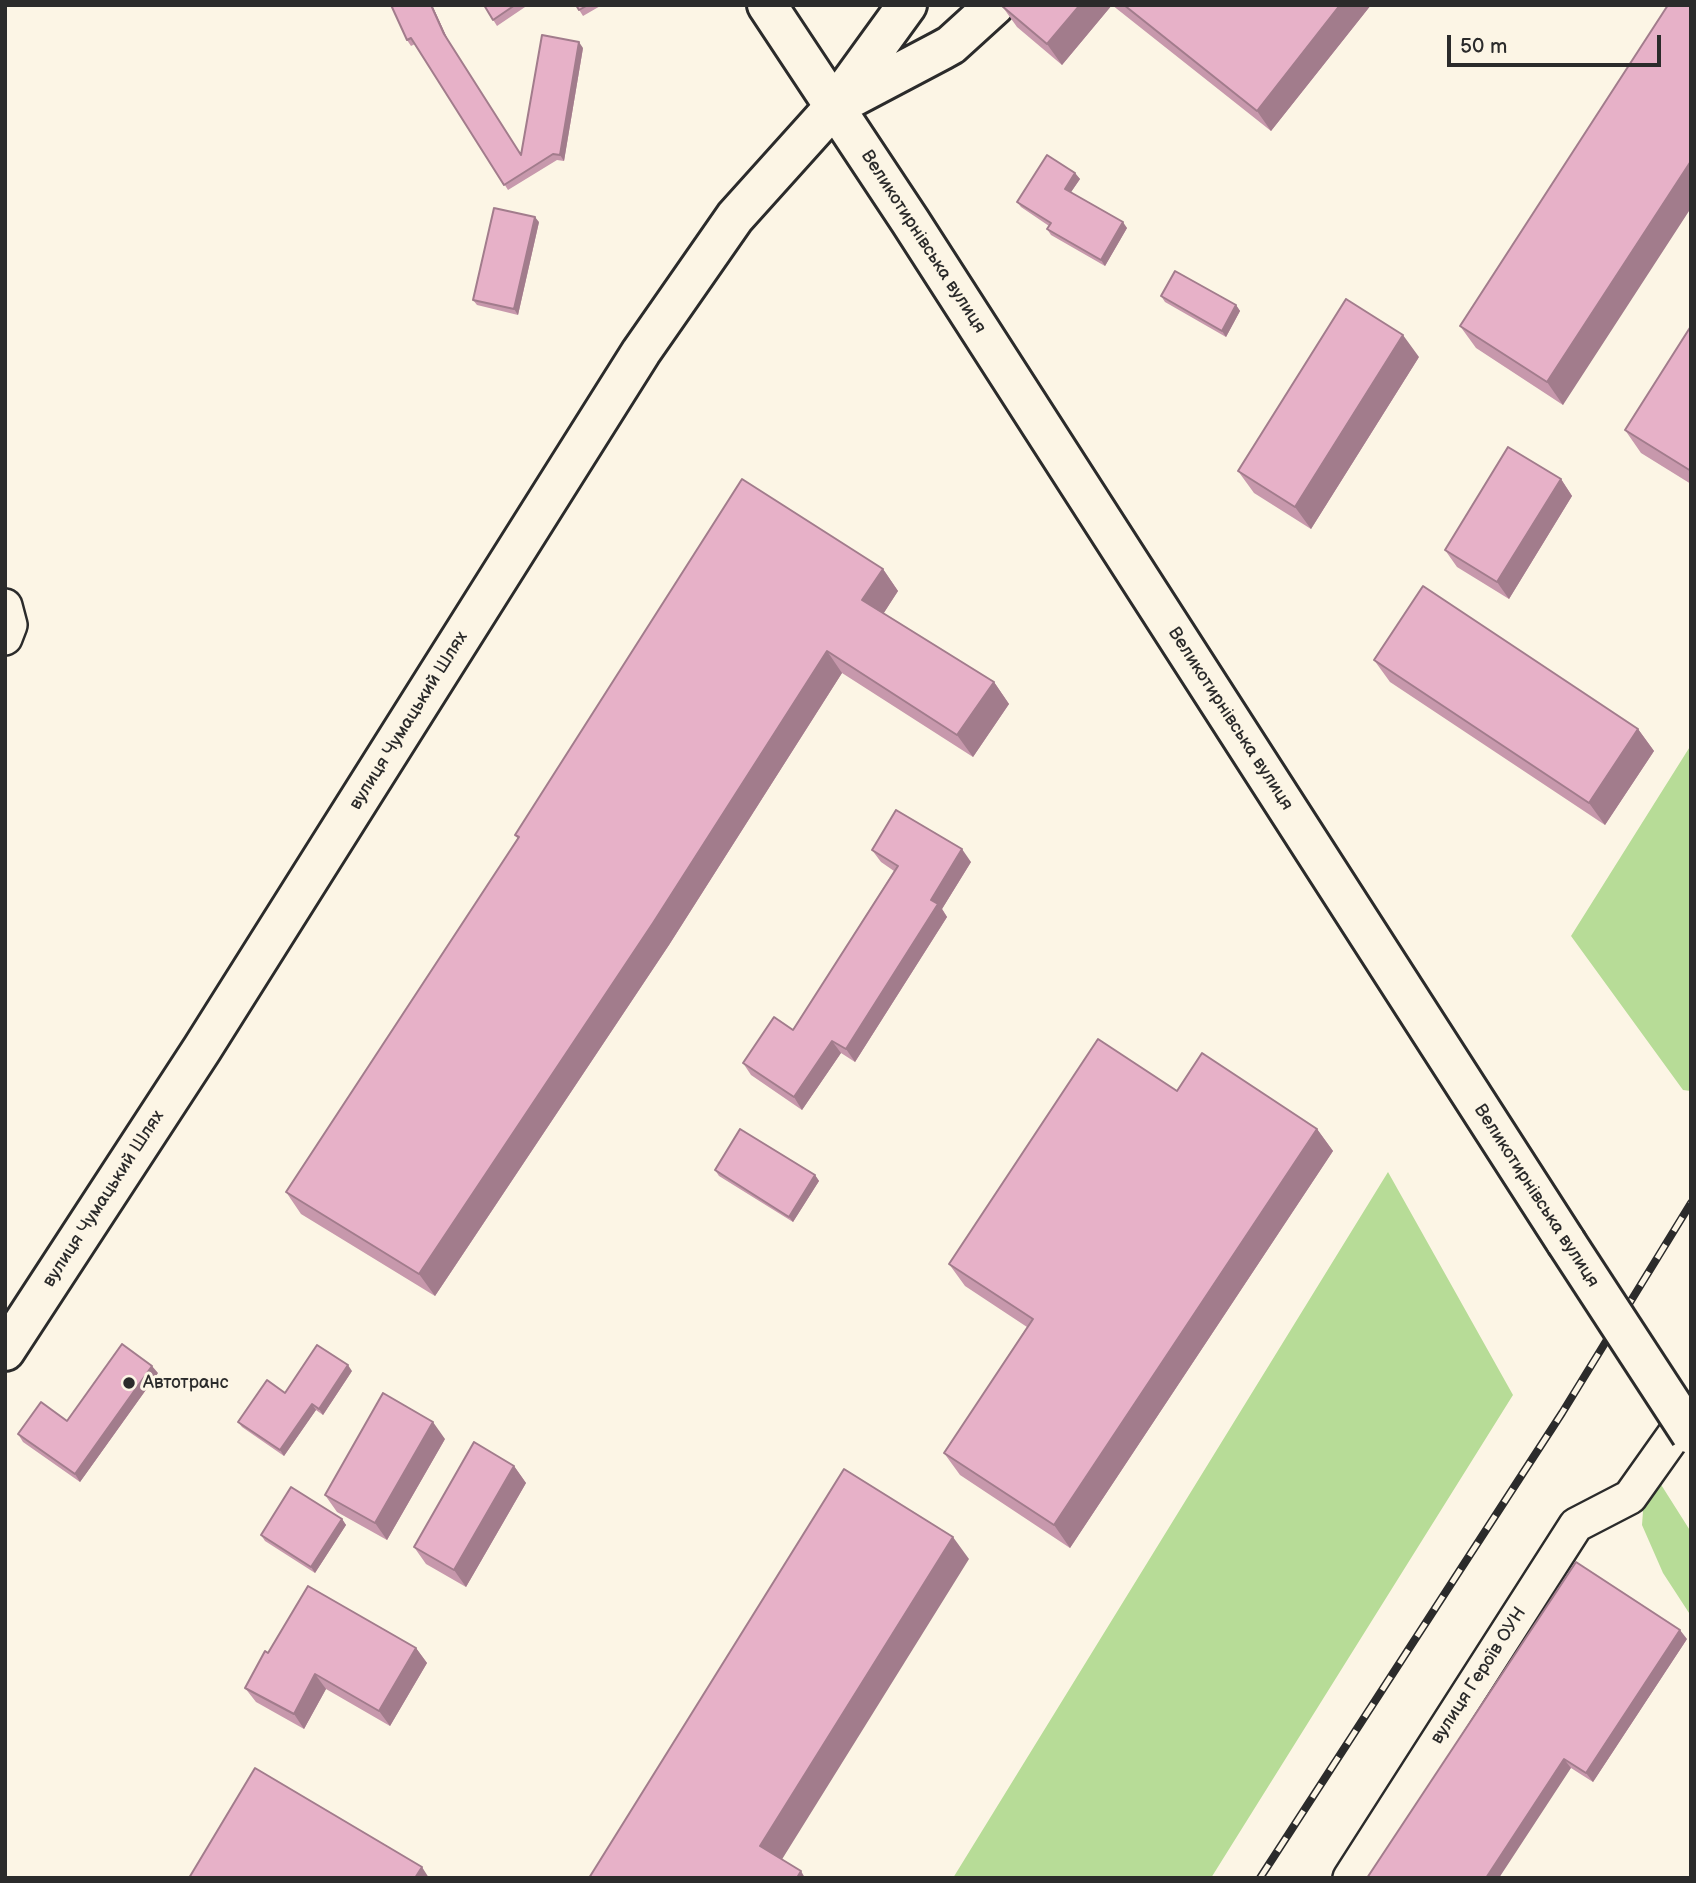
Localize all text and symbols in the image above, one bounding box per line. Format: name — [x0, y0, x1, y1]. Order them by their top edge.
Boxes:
scale bar — [1451, 21, 1664, 65]
text: 50 m — [1460, 34, 1507, 59]
street label: Великотирнівська вулиця — [856, 147, 990, 337]
street label: Великотирнівська вулиця — [1163, 624, 1297, 814]
street label: вулиця Чумацький Шлях — [345, 628, 473, 814]
street label: Великотирнівська вулиця — [1469, 1101, 1603, 1291]
street label: вулиця Чумацький Шлях — [39, 1107, 169, 1291]
place label: Автотранс — [143, 1372, 229, 1394]
marker: Автотранс — [121, 1375, 137, 1391]
street label: вулиця Героїв ОУН — [1427, 1603, 1531, 1749]

